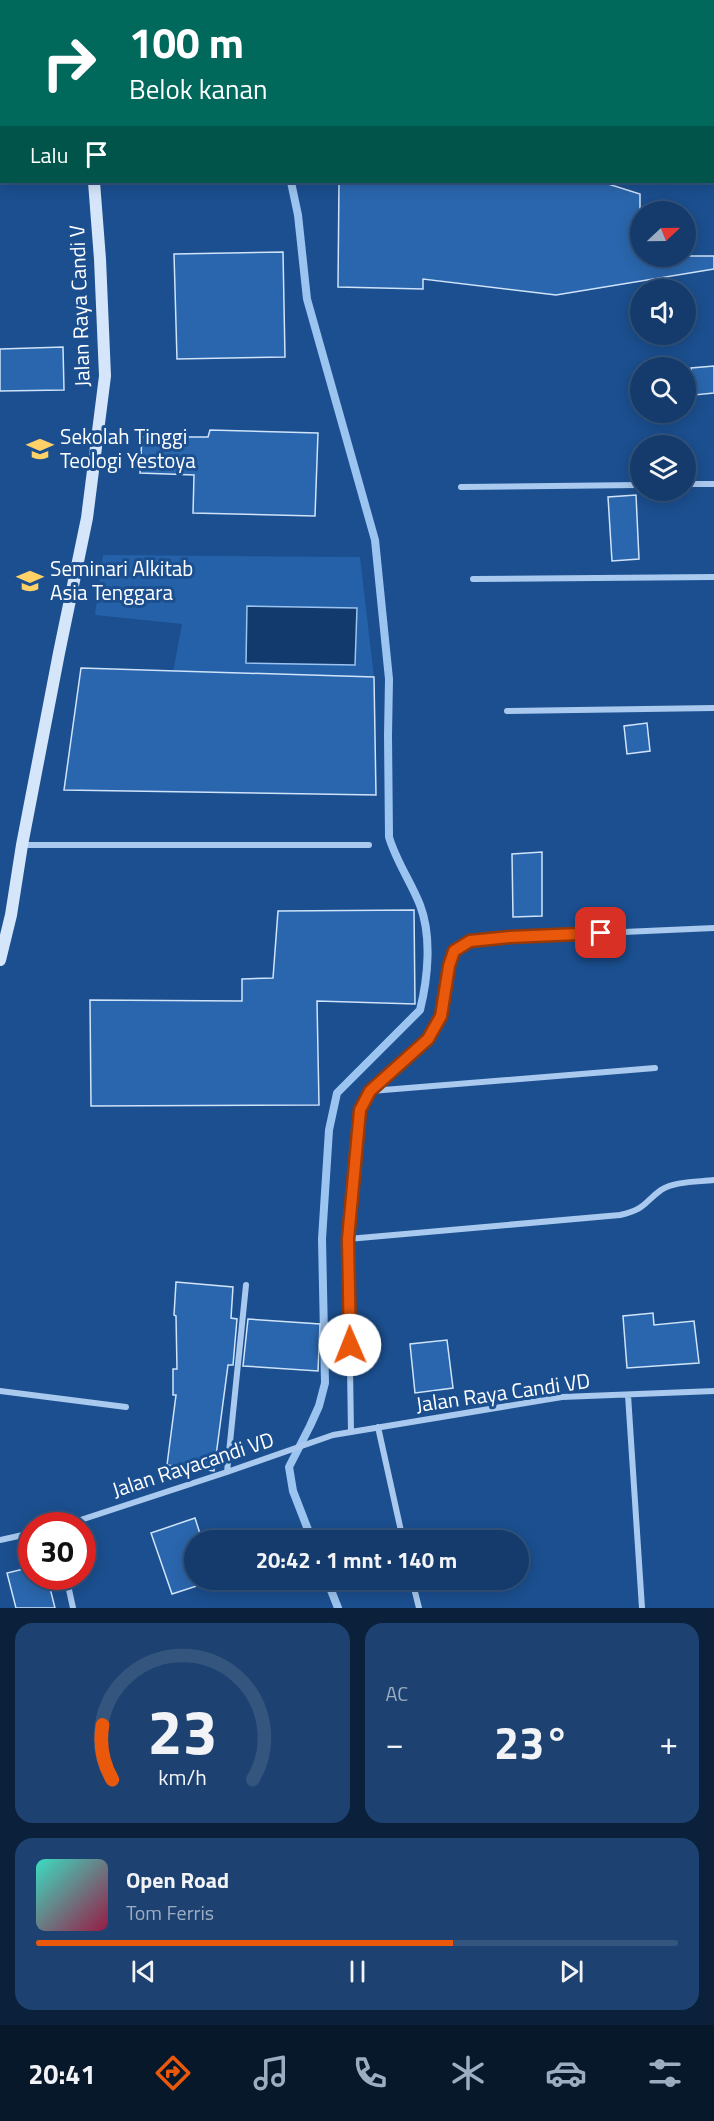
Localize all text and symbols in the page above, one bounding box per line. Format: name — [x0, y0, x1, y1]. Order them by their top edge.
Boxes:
text: 100 m — [129, 10, 244, 74]
icon: right — [30, 24, 108, 102]
text: Belok kanan — [129, 68, 268, 109]
text: Lalu — [30, 138, 68, 172]
icon: arrive — [80, 138, 113, 171]
north arrow — [630, 201, 696, 267]
map controls — [630, 201, 696, 501]
street label: Jalan Raya Candi V — [60, 224, 98, 388]
button: sound — [630, 279, 696, 345]
button: search — [630, 357, 696, 423]
place label: Sekolah Tinggi Teologi Yestoya — [60, 420, 196, 476]
school or university icon: Sekolah Tinggi Teologi Yestoya — [25, 434, 55, 464]
button: layers — [630, 435, 696, 501]
place label: Seminari Alkitab Asia Tenggara — [50, 552, 193, 608]
school or university icon: Seminari Alkitab Asia Tenggara — [15, 566, 45, 596]
pin — [575, 907, 626, 958]
icon: arrive — [584, 916, 617, 949]
position arrow — [318, 1313, 382, 1377]
street label: Jalan Raya Candi VD — [414, 1364, 592, 1420]
street label: Jalan Rayacandi VD — [108, 1423, 278, 1505]
speed limit sign: 30 — [18, 1512, 96, 1590]
text: 20:42 · 1 mnt · 140 m — [256, 1543, 457, 1577]
text: AC — [386, 1678, 408, 1709]
text: 23 — [147, 1683, 217, 1778]
text: 23° — [494, 1708, 570, 1776]
text: − — [386, 1718, 404, 1768]
text: + — [660, 1718, 678, 1768]
text: km/h — [158, 1761, 207, 1793]
text: Open Road — [126, 1863, 229, 1897]
text: Tom Ferris — [126, 1897, 214, 1928]
icon: previous — [127, 1955, 160, 1988]
icon: pause — [341, 1955, 374, 1988]
icon: next — [555, 1955, 588, 1988]
icon: directions — [152, 2052, 194, 2094]
icon: music — [250, 2052, 292, 2094]
icon: phone — [349, 2052, 391, 2094]
icon: climate — [447, 2052, 489, 2094]
icon: car — [545, 2052, 587, 2094]
icon: filters — [644, 2052, 686, 2094]
text: 20:41 — [28, 2053, 96, 2094]

